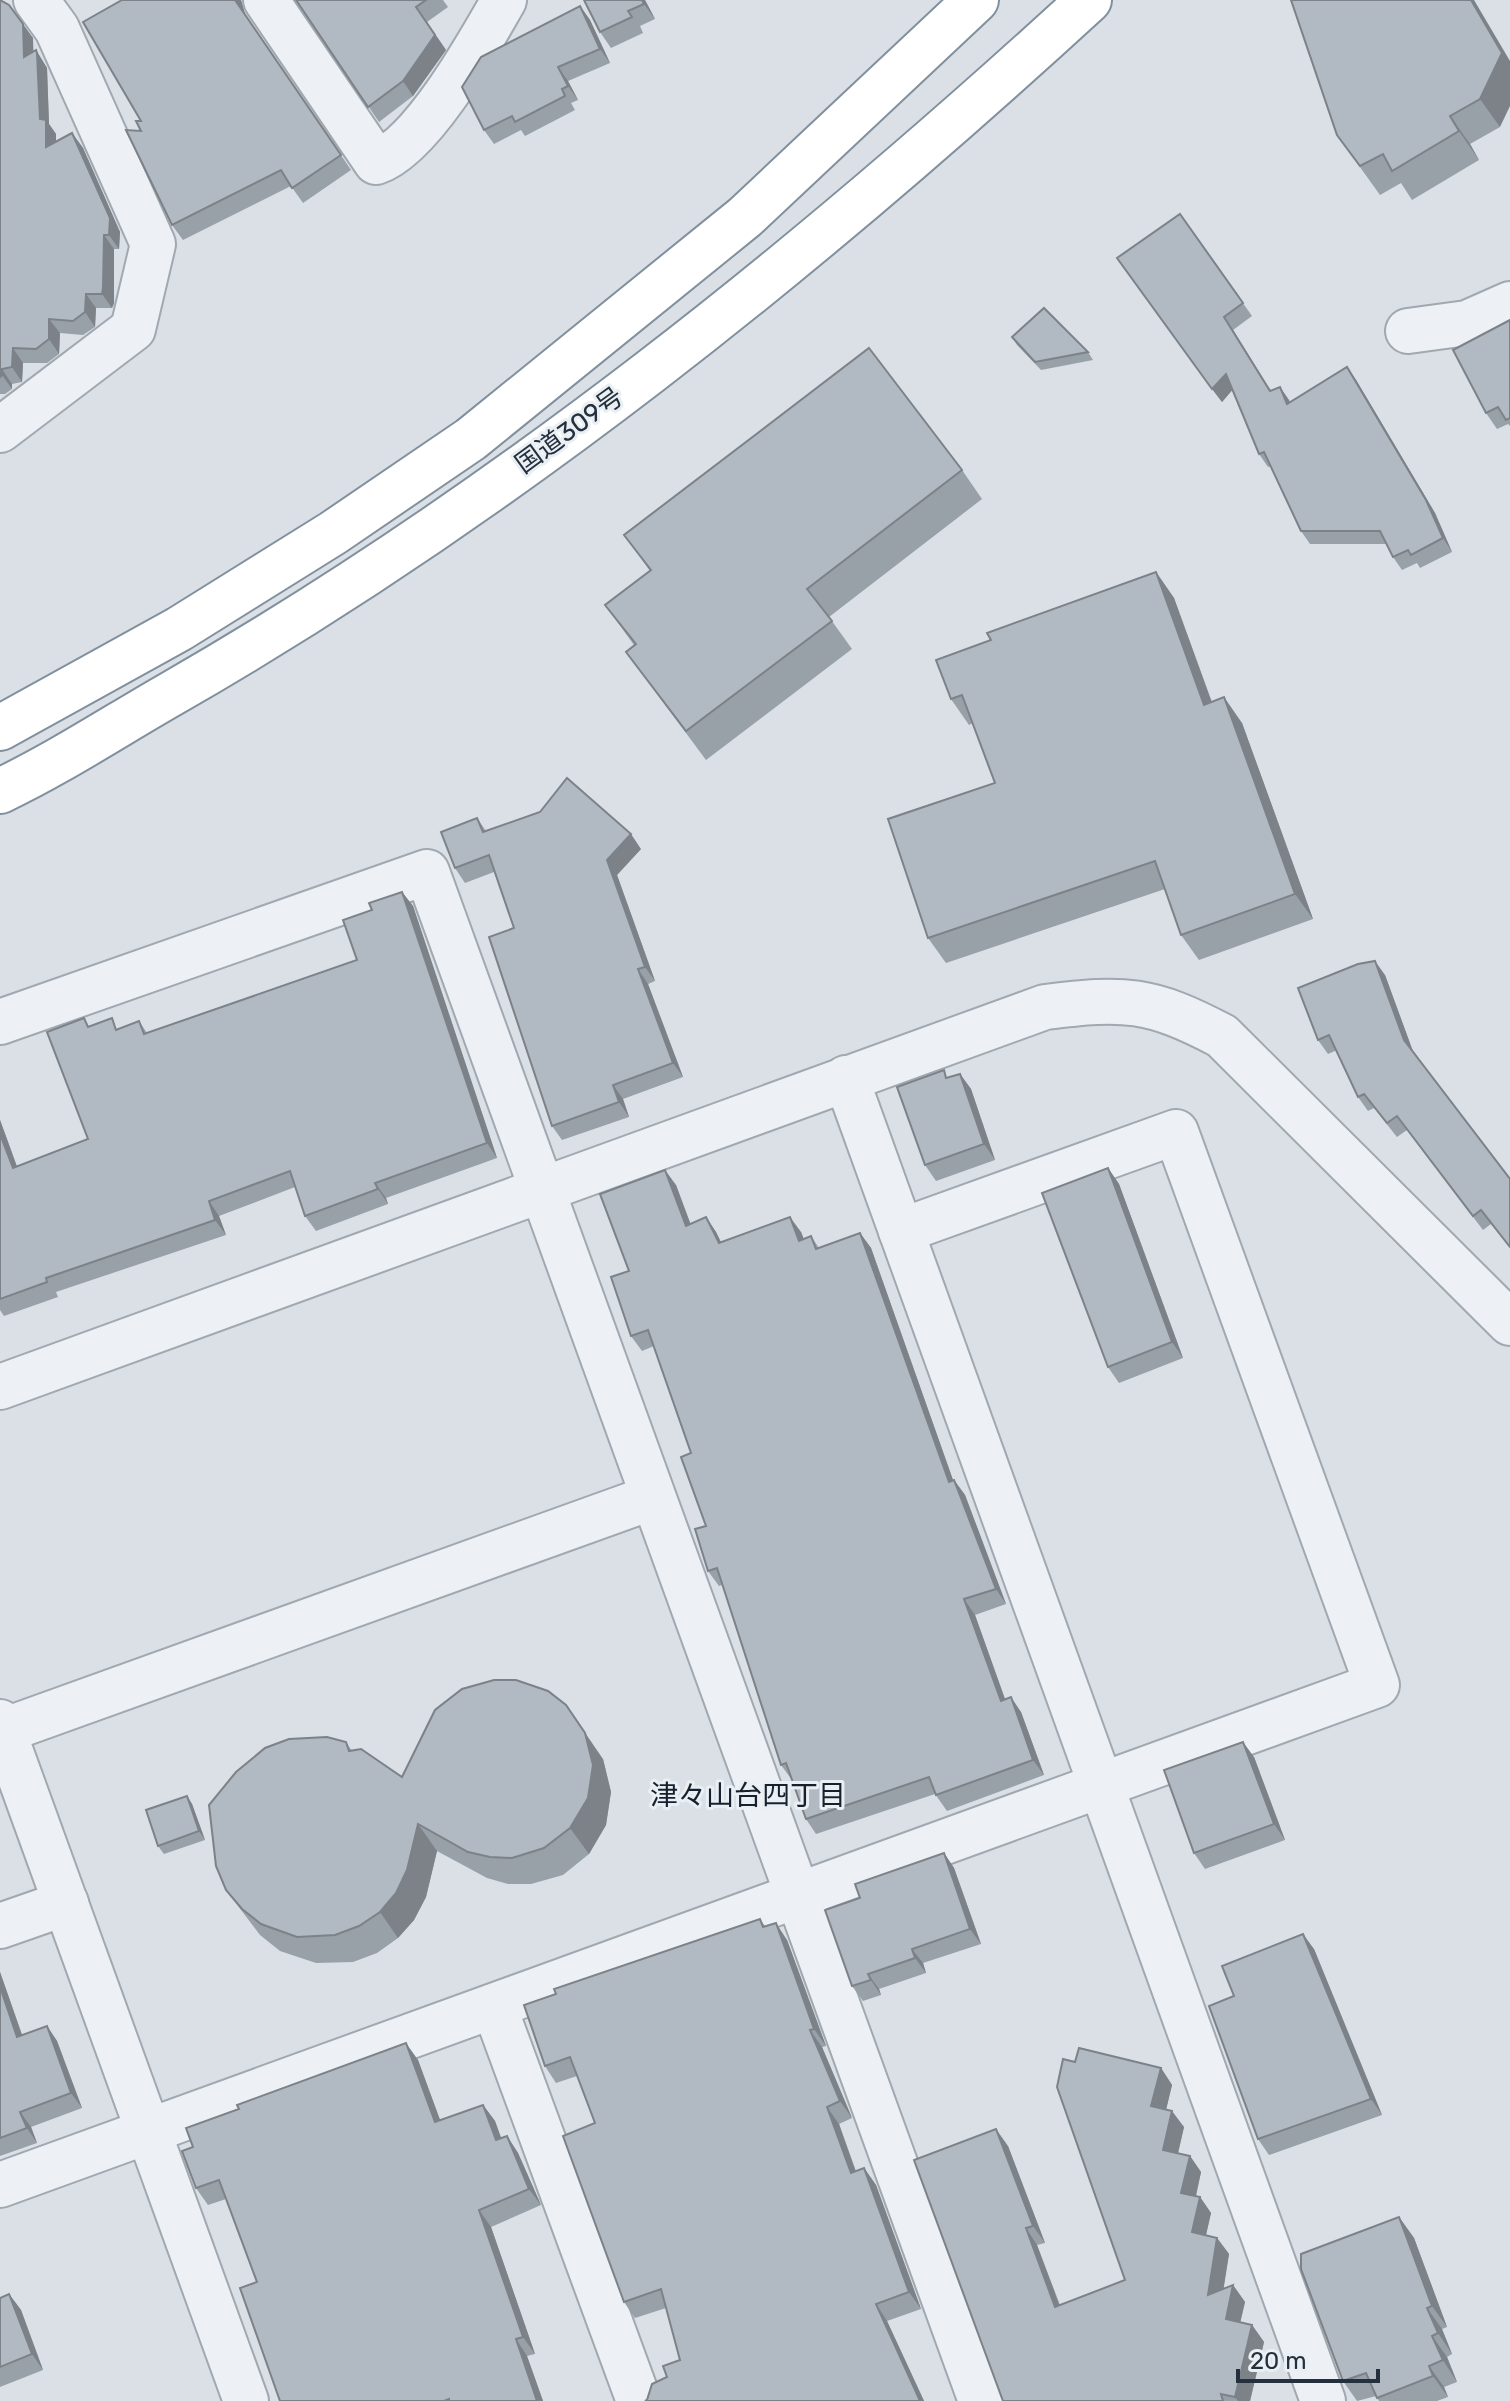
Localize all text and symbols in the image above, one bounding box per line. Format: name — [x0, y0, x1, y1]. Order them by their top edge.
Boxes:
street label: 国道309号 — [509, 381, 629, 480]
district label: 津々山台四丁目 — [650, 1779, 846, 1812]
scale bar — [1238, 2333, 1378, 2383]
text: 20 m — [1250, 2347, 1307, 2375]

